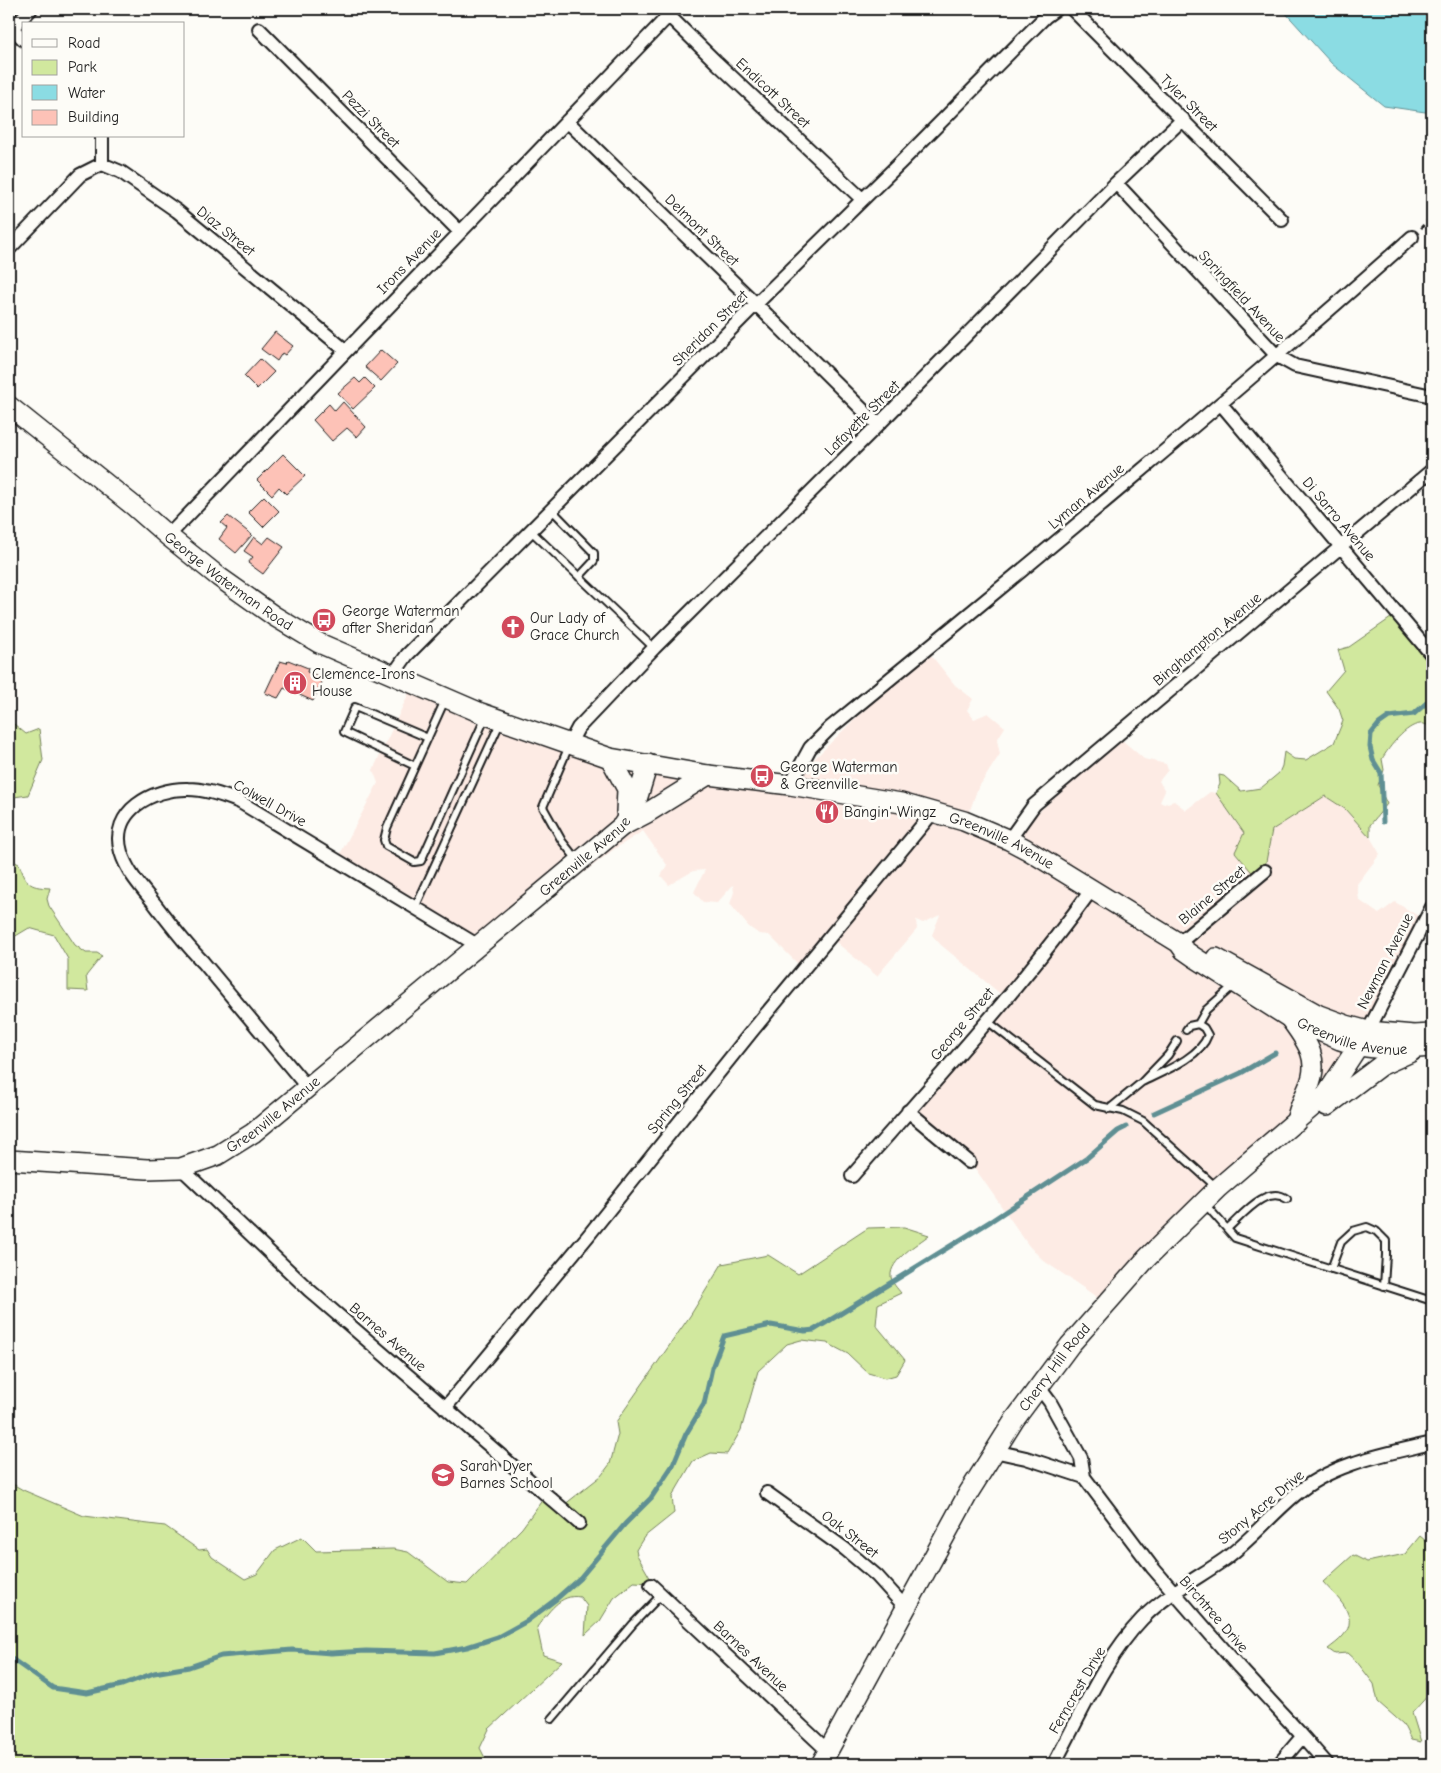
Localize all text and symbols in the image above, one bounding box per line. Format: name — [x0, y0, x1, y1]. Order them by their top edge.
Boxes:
legend — [22, 22, 185, 138]
text: Road — [68, 34, 100, 52]
street label: Endicott Street — [732, 54, 814, 132]
text: Park — [68, 58, 97, 76]
street label: Tyler Street — [1157, 71, 1222, 136]
text: Water — [68, 84, 105, 102]
street label: Pezzi Street — [338, 86, 404, 152]
text: Building — [68, 108, 119, 126]
street label: Delmont Street — [661, 190, 743, 270]
street label: Diaz Street — [193, 202, 259, 260]
street label: Irons Avenue — [373, 224, 445, 298]
street label: Springfield Avenue — [1195, 246, 1289, 346]
street label: Sheridan Street — [668, 286, 752, 370]
street label: Lafayette Street — [821, 376, 904, 459]
street label: Lyman Avenue — [1044, 459, 1128, 533]
street label: Di Sarro Avenue — [1299, 473, 1380, 565]
street label: George Waterman Road — [161, 528, 296, 634]
street label: Binghampton Avenue — [1149, 588, 1265, 690]
place label: George Waterman after Sheridan — [342, 602, 460, 637]
bus stop icon: George Waterman after Sheridan — [311, 607, 337, 633]
place label: Our Lady of Grace Church — [530, 609, 620, 644]
church icon: Our Lady of Grace Church — [500, 614, 526, 640]
place label: Clemence-Irons House — [312, 665, 415, 700]
building icon: Clemence-Irons House — [282, 670, 308, 696]
place label: George Waterman & Greenville — [780, 758, 898, 793]
bus stop icon: George Waterman & Greenville — [749, 763, 775, 789]
street label: Colwell Drive — [230, 776, 310, 831]
restaurant icon: Bangin' Wingz — [814, 799, 840, 825]
place label: Bangin' Wingz — [844, 803, 937, 821]
street label: Greenville Avenue — [947, 808, 1058, 873]
street label: Greenville Avenue — [536, 813, 635, 900]
street label: Blaine Street — [1175, 861, 1250, 928]
street label: Newman Avenue — [1353, 909, 1417, 1012]
street label: George Street — [926, 983, 998, 1064]
street label: Greenville Avenue — [1294, 1013, 1408, 1059]
street label: Spring Street — [643, 1060, 711, 1137]
street label: Greenville Avenue — [223, 1072, 324, 1157]
street label: Barnes Avenue — [346, 1299, 430, 1376]
street label: Cherry Hill Road — [1015, 1319, 1094, 1415]
place label: Sarah Dyer Barnes School — [460, 1457, 553, 1492]
school or university icon: Sarah Dyer Barnes School — [430, 1462, 456, 1488]
street label: Stony Acre Drive — [1214, 1466, 1308, 1548]
street label: Oak Street — [818, 1506, 883, 1562]
street label: Birchtree Drive — [1176, 1572, 1253, 1656]
street label: Barnes Avenue — [710, 1617, 792, 1696]
street label: Ferncrest Drive — [1045, 1643, 1109, 1737]

